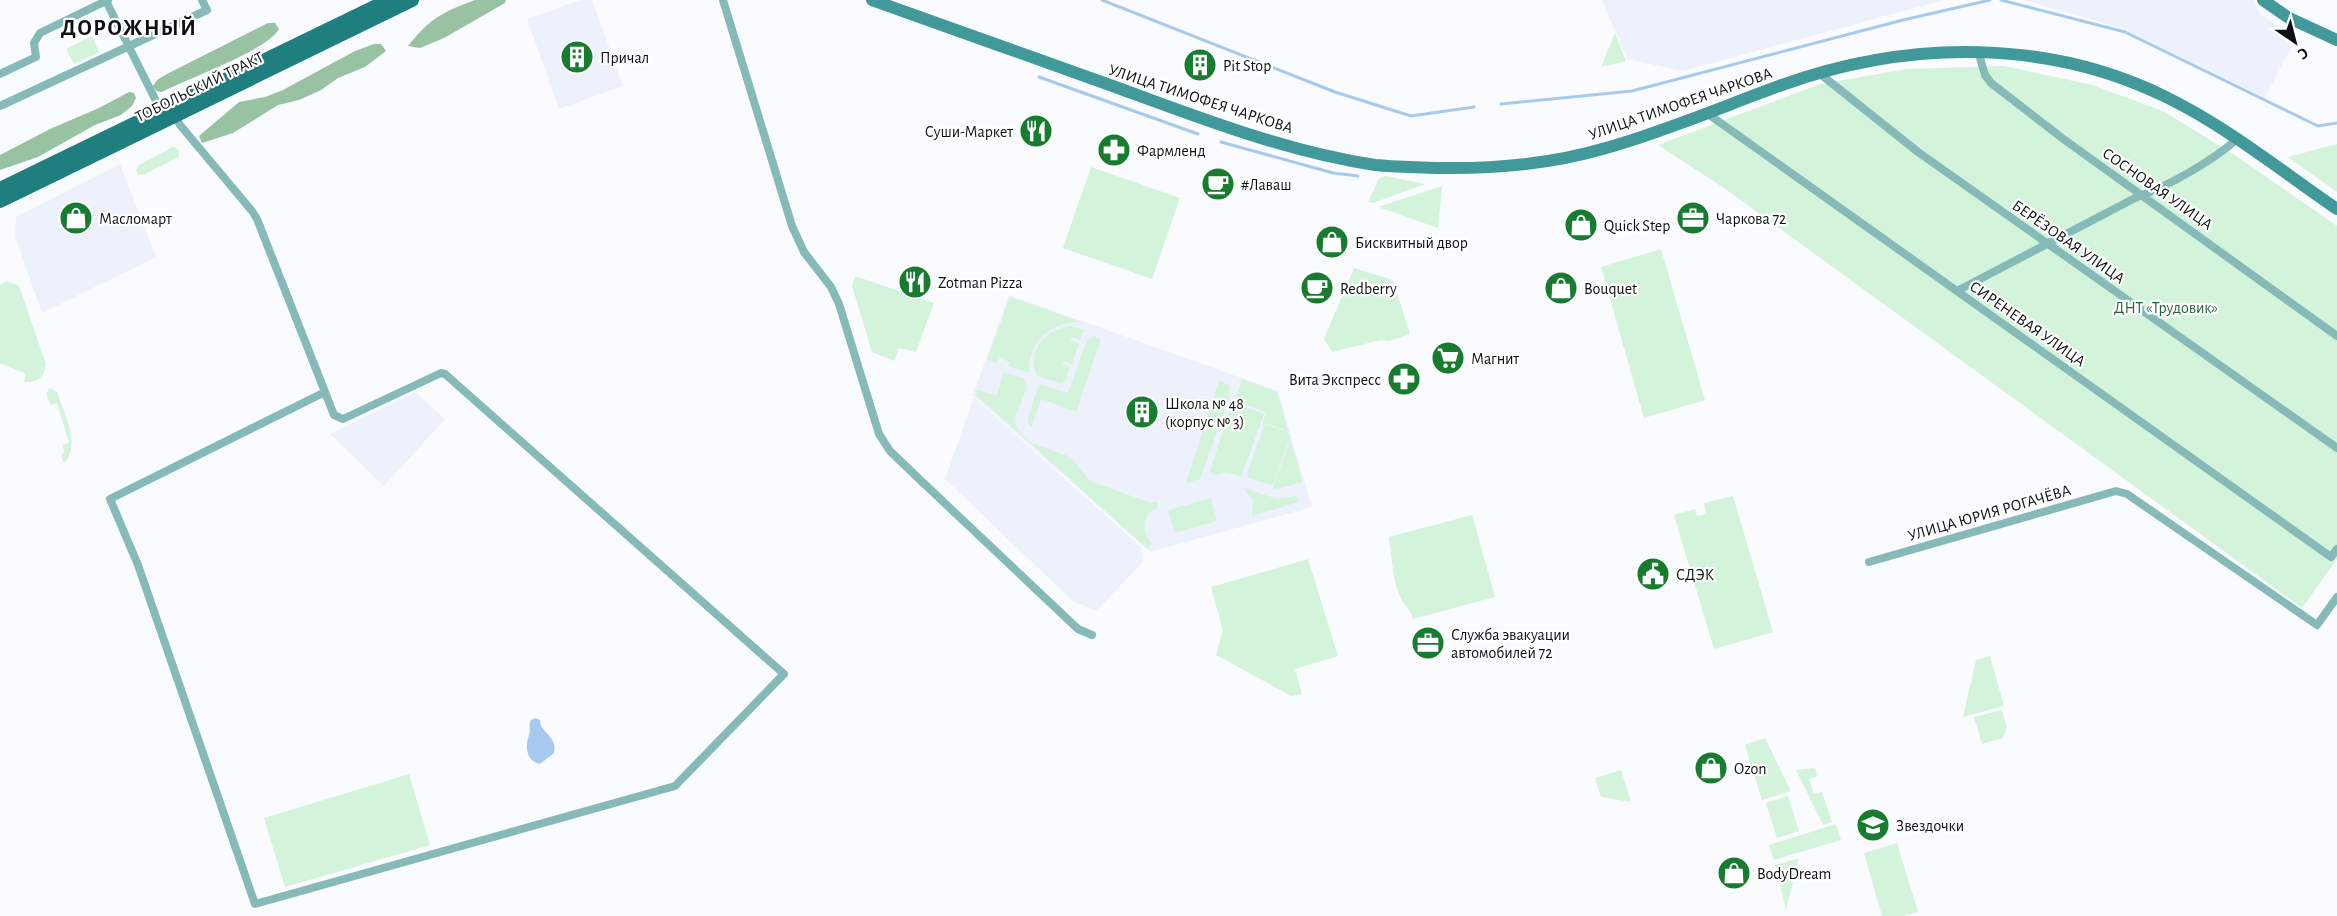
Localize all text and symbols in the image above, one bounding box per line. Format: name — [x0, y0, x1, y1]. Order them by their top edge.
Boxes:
north arrow — [2265, 12, 2325, 72]
district label: ДОРОЖНЫЙ — [61, 15, 197, 39]
building icon: Причал — [559, 39, 595, 75]
text: С — [2295, 44, 2311, 63]
building icon: Pit Stop — [1182, 47, 1218, 83]
street label: ТОБОЛЬСКИЙ ТРАКТ — [132, 48, 266, 125]
place label: Причал — [600, 50, 649, 66]
place label: Pit Stop — [1223, 58, 1271, 74]
street label: УЛИЦА ТИМОФЕЯ ЧАРКОВА — [1106, 62, 1295, 137]
street label: УЛИЦА ТИМОФЕЯ ЧАРКОВА — [1587, 65, 1775, 143]
restaurant icon: Суши-Маркет — [1018, 113, 1054, 149]
place label: Суши-Маркет — [925, 124, 1013, 141]
pharmacy icon: Фармленд — [1096, 132, 1132, 168]
place label: Фармленд — [1137, 143, 1206, 159]
street label: СОСНОВАЯ УЛИЦА — [2099, 145, 2216, 233]
cafe icon: #Лаваш — [1200, 166, 1236, 202]
place label: #Лаваш — [1241, 177, 1292, 193]
street label: БЕРЁЗОВАЯ УЛИЦА — [2009, 195, 2129, 287]
shop icon: Масломарт — [58, 200, 94, 236]
office icon: Чаркова 72 — [1675, 200, 1711, 236]
shop icon: Quick Step — [1563, 207, 1599, 243]
place label: Масломарт — [99, 211, 172, 227]
place label: Чаркова 72 — [1716, 211, 1786, 227]
place label: Quick Step — [1604, 218, 1670, 235]
shop icon: Бисквитный двор — [1314, 224, 1350, 260]
place label: Бисквитный двор — [1355, 235, 1468, 251]
restaurant icon: Zotman Pizza — [897, 264, 933, 300]
cafe icon: Redberry — [1299, 270, 1335, 306]
shop icon: Bouquet — [1543, 270, 1579, 306]
place label: Zotman Pizza — [938, 275, 1023, 291]
street label: СИРЕНЕВАЯ УЛИЦА — [1967, 278, 2089, 370]
place label: Redberry — [1340, 281, 1397, 298]
place label: Bouquet — [1584, 281, 1637, 297]
park label: ДНТ «Трудовик» — [2114, 300, 2218, 317]
supermarket icon: Магнит — [1430, 340, 1466, 376]
place label: Магнит — [1471, 351, 1519, 367]
pharmacy icon: Вита Экспресс — [1386, 361, 1422, 397]
place label: Вита Экспресс — [1289, 372, 1381, 388]
building icon: Школа № 48 (корпус № 3) — [1124, 394, 1160, 430]
place label: Школа № 48 (корпус № 3) — [1165, 396, 1244, 431]
street label: УЛИЦА ЮРИЯ РОГАЧЁВА — [1905, 480, 2073, 544]
public building icon: СДЭК — [1635, 556, 1671, 592]
place label: СДЭК — [1676, 567, 1714, 583]
office icon: Служба эвакуации автомобилей 72 — [1410, 625, 1446, 661]
place label: Служба эвакуации автомобилей 72 — [1451, 627, 1570, 661]
shop icon: Ozon — [1693, 750, 1729, 786]
place label: Ozon — [1734, 761, 1766, 777]
school or university icon: Звездочки — [1855, 807, 1891, 843]
place label: Звездочки — [1896, 818, 1964, 834]
shop icon: BodyDream — [1716, 855, 1752, 891]
place label: BodyDream — [1757, 866, 1831, 883]

